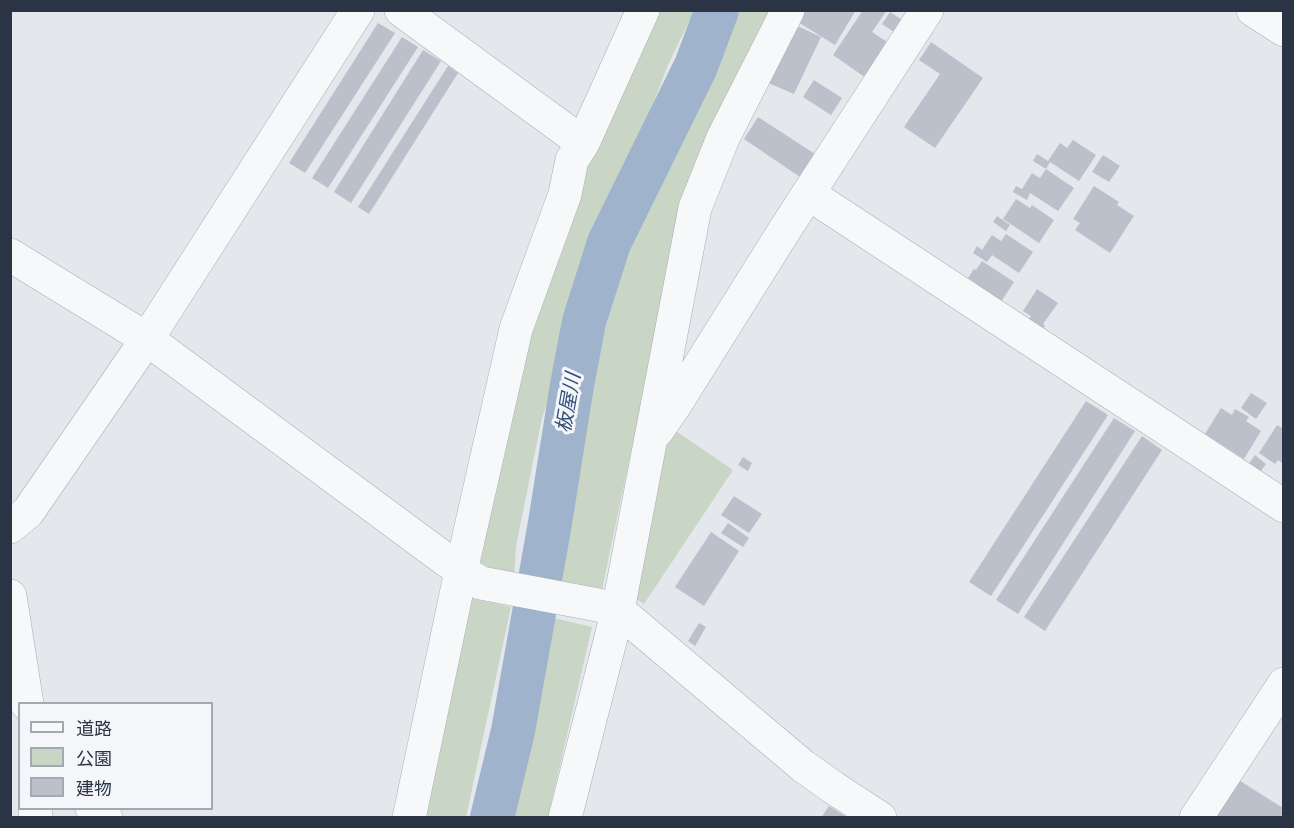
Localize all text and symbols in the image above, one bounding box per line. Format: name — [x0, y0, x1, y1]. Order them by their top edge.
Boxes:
water label: 板屋川 — [553, 371, 587, 435]
legend — [18, 702, 213, 810]
text: 道路 — [76, 717, 112, 741]
text: 公園 — [76, 747, 112, 771]
text: 建物 — [76, 777, 112, 801]

